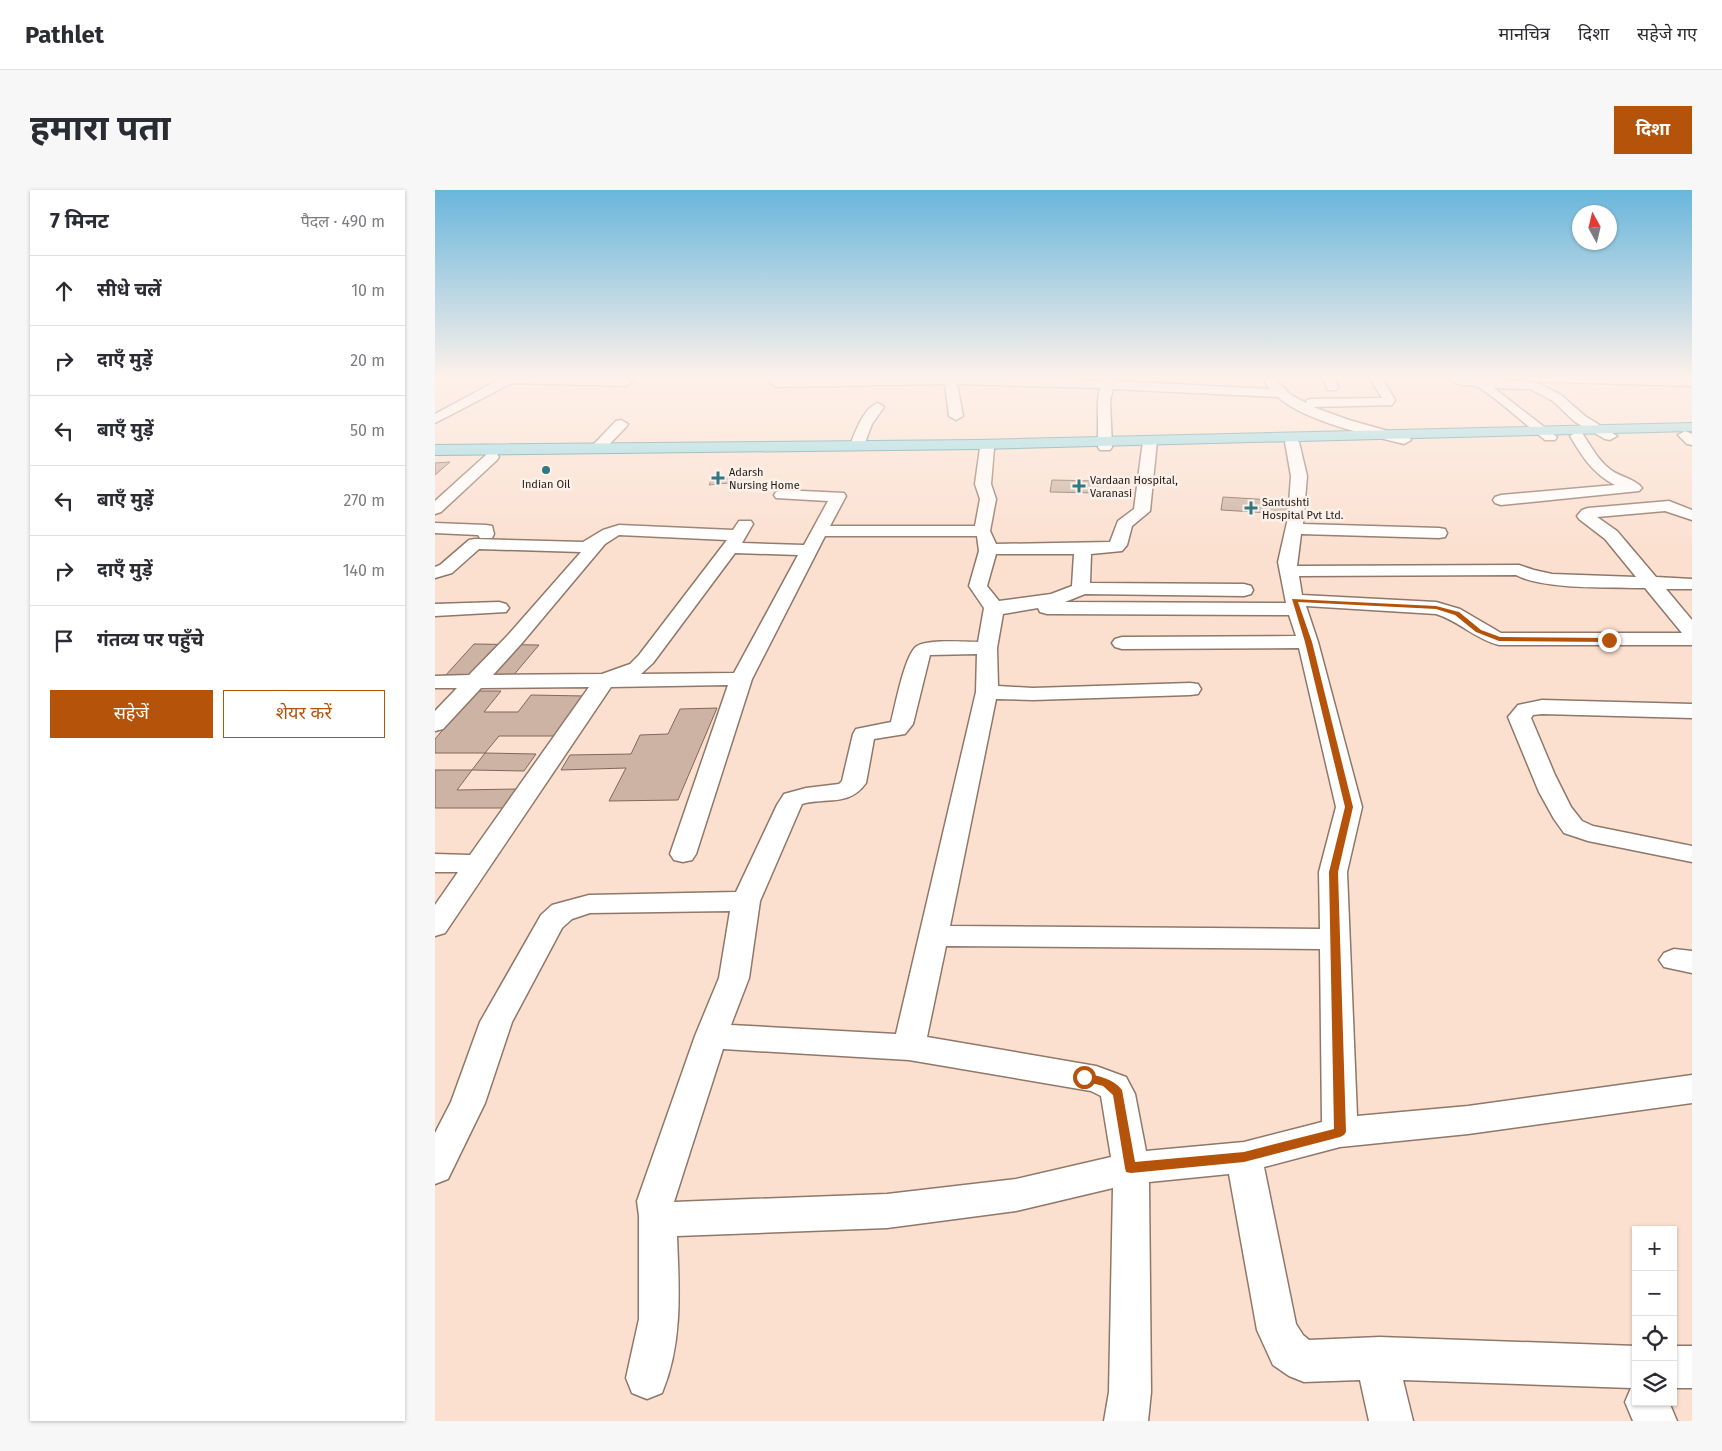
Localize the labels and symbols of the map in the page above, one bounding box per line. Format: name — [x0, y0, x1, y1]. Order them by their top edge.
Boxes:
north arrow — [1572, 205, 1617, 250]
marker: Indian Oil — [540, 464, 552, 476]
place label: Adarsh Nursing Home — [729, 466, 800, 492]
marker: Adarsh Nursing Home — [711, 471, 725, 485]
place label: Vardaan Hospital, Varanasi — [1090, 474, 1178, 500]
place label: Indian Oil — [522, 478, 570, 491]
marker: Vardaan Hospital, Varanasi — [1072, 479, 1086, 493]
place label: Santushti Hospital Pvt Ltd. — [1262, 496, 1344, 522]
marker: Santushti Hospital Pvt Ltd. — [1244, 501, 1258, 515]
route end — [1598, 629, 1621, 652]
route start — [1073, 1066, 1096, 1089]

